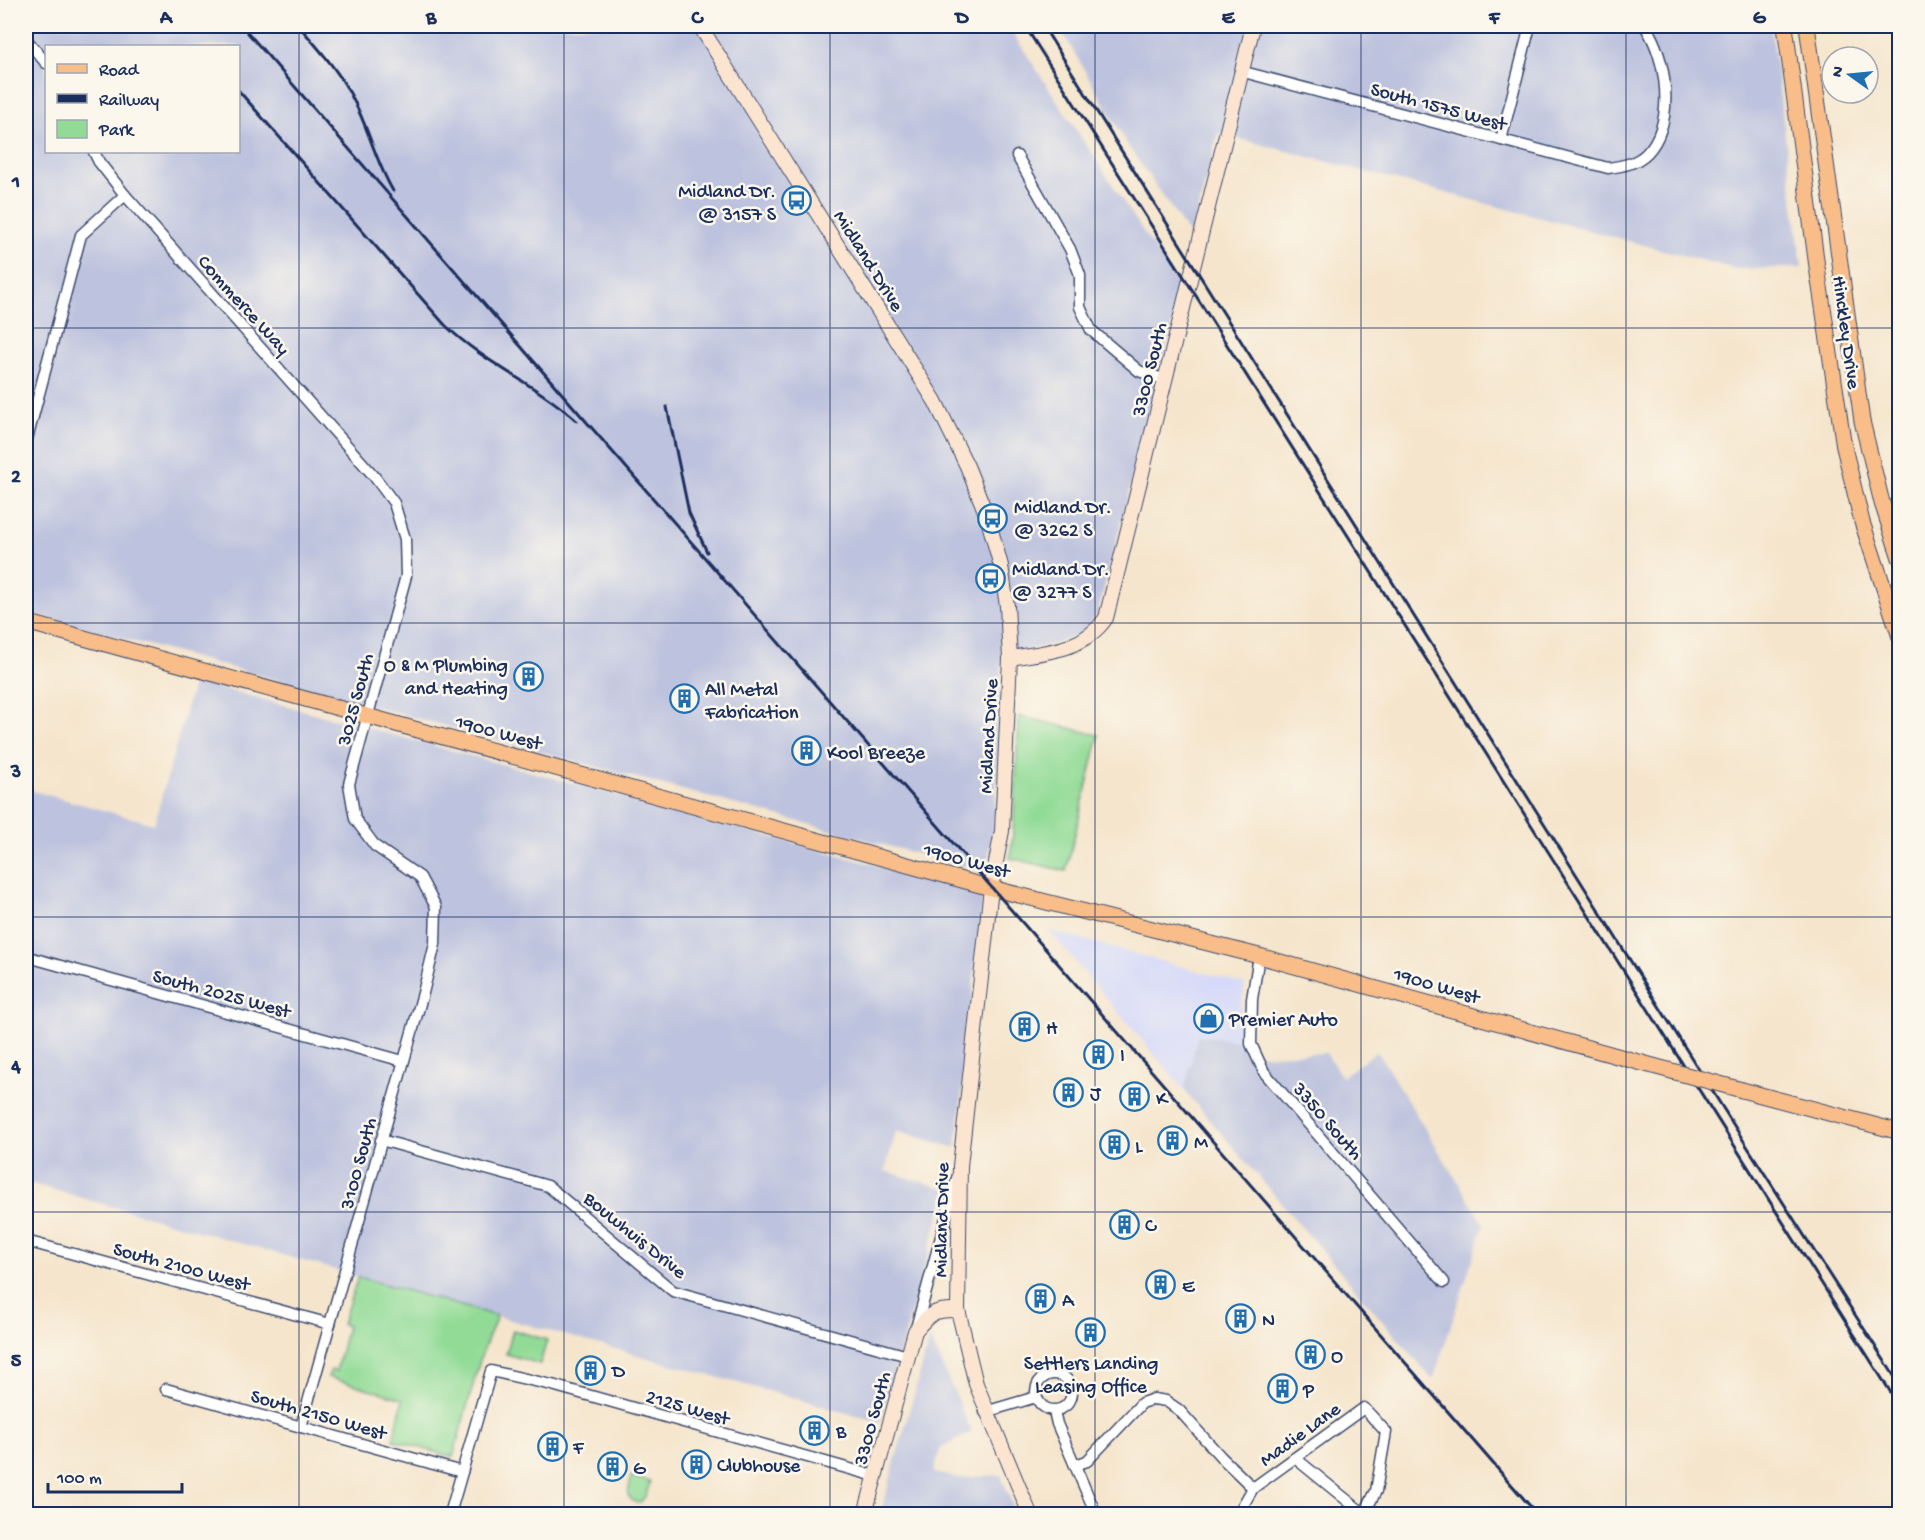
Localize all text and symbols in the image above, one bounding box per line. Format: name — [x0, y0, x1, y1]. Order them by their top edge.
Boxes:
text: A — [159, 8, 174, 31]
text: B — [425, 8, 437, 31]
text: C — [691, 8, 705, 31]
text: D — [953, 8, 969, 31]
text: E — [1222, 8, 1236, 31]
text: F — [1488, 8, 1501, 31]
text: G — [1753, 8, 1767, 31]
legend — [45, 45, 240, 153]
north arrow — [1820, 45, 1880, 105]
text: Road — [99, 61, 140, 82]
text: N — [1828, 64, 1850, 80]
street label: South 1575 West — [1368, 79, 1510, 138]
text: Railway — [99, 91, 159, 112]
text: Park — [98, 121, 135, 142]
text: 1 — [11, 172, 20, 195]
place label: Midland Dr. @ 3157 S — [678, 182, 777, 228]
bus stop icon: Midland Dr. @ 3157 S — [781, 185, 813, 217]
street label: Midland Drive — [827, 207, 908, 317]
street label: Commerce Way — [191, 252, 293, 361]
street label: Hinckley Drive — [1825, 275, 1864, 391]
street label: 3300 South — [1128, 320, 1174, 420]
text: 2 — [11, 467, 21, 490]
place label: Midland Dr. @ 3262 S — [1014, 498, 1112, 544]
bus stop icon: Midland Dr. @ 3262 S — [977, 502, 1009, 534]
place label: Midland Dr. @ 3277 S — [1012, 560, 1110, 606]
bus stop icon: Midland Dr. @ 3277 S — [975, 563, 1007, 595]
street label: 3025 South — [334, 651, 381, 750]
place label: O & M Plumbing and Heating — [384, 656, 508, 702]
building icon: O & M Plumbing and Heating — [513, 660, 545, 692]
street label: Midland Drive — [976, 677, 1005, 794]
place label: All Metal Fabrication — [704, 680, 799, 726]
building icon: All Metal Fabrication — [668, 683, 700, 715]
street label: 1900 West — [451, 712, 546, 757]
building icon: Kool Breeze — [790, 735, 822, 767]
place label: Kool Breeze — [827, 743, 926, 766]
text: 3 — [10, 762, 21, 785]
street label: 1900 West — [919, 840, 1014, 885]
street label: 1900 West — [1389, 964, 1483, 1011]
street label: South 2025 West — [150, 966, 294, 1025]
shop icon: Premier Auto — [1192, 1002, 1224, 1034]
place label: Premier Auto — [1228, 1010, 1338, 1033]
building icon: H — [1009, 1011, 1041, 1043]
place label: H — [1046, 1019, 1058, 1042]
building icon: I — [1083, 1038, 1115, 1070]
place label: I — [1120, 1046, 1125, 1069]
text: 4 — [10, 1057, 21, 1080]
building icon: J — [1053, 1076, 1085, 1108]
street label: 3350 South — [1286, 1078, 1366, 1166]
building icon: K — [1119, 1081, 1151, 1113]
place label: J — [1090, 1084, 1102, 1107]
place label: K — [1156, 1089, 1169, 1112]
street label: 3100 South — [337, 1115, 384, 1213]
building icon: M — [1157, 1125, 1189, 1157]
building icon: L — [1098, 1129, 1130, 1161]
place label: M — [1194, 1133, 1208, 1156]
place label: L — [1135, 1137, 1143, 1160]
street label: Midland Drive — [931, 1162, 956, 1278]
street label: Bouwhuis Drive — [577, 1188, 690, 1286]
building icon: C — [1108, 1208, 1140, 1240]
place label: C — [1145, 1216, 1157, 1239]
street label: South 2100 West — [110, 1239, 254, 1298]
building icon: E — [1145, 1269, 1177, 1301]
place label: E — [1182, 1277, 1196, 1300]
building icon: A — [1025, 1283, 1057, 1315]
place label: A — [1062, 1291, 1075, 1314]
building icon: N — [1225, 1303, 1257, 1335]
place label: N — [1262, 1311, 1275, 1334]
building icon: Settlers Landing Leasing Office — [1075, 1316, 1107, 1348]
building icon: O — [1294, 1339, 1326, 1371]
place label: O — [1331, 1347, 1343, 1370]
text: 5 — [11, 1351, 22, 1374]
building icon: D — [575, 1354, 607, 1386]
place label: Settlers Landing Leasing Office — [1024, 1354, 1158, 1400]
place label: D — [610, 1362, 626, 1385]
street label: 3300 South — [851, 1369, 898, 1469]
building icon: P — [1266, 1373, 1298, 1405]
place label: P — [1302, 1381, 1315, 1404]
street label: South 2150 West — [248, 1386, 390, 1447]
street label: 2125 West — [643, 1386, 733, 1433]
street label: Madie Lane — [1256, 1398, 1347, 1473]
building icon: B — [799, 1414, 831, 1446]
place label: B — [835, 1422, 847, 1445]
building icon: F — [536, 1430, 568, 1462]
place label: F — [572, 1438, 585, 1461]
building icon: Clubhouse — [680, 1448, 712, 1480]
building icon: G — [596, 1451, 628, 1483]
scale bar — [48, 1456, 182, 1494]
place label: Clubhouse — [717, 1456, 801, 1479]
place label: G — [633, 1459, 647, 1482]
text: 100 m — [56, 1469, 102, 1490]

